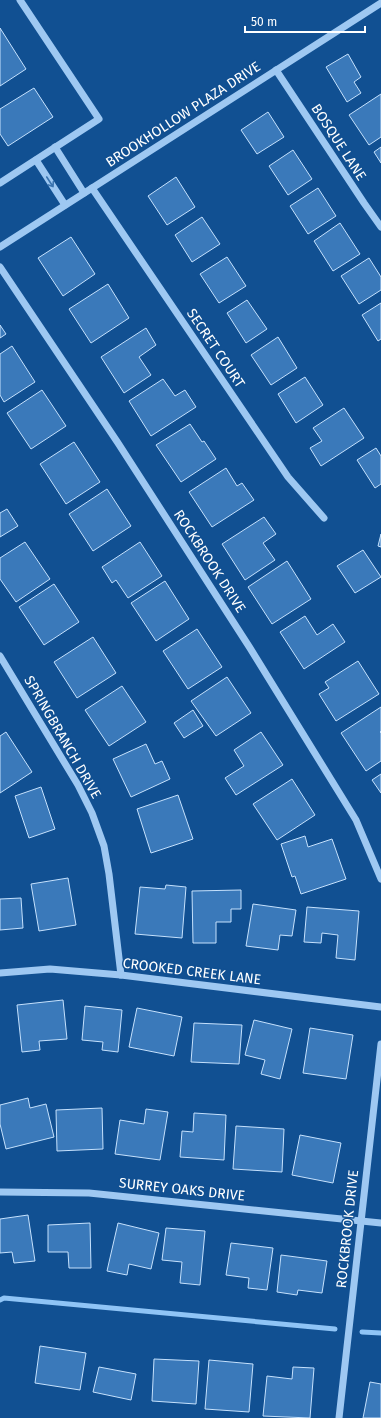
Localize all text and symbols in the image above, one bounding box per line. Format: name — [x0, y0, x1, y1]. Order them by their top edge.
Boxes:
scale bar — [245, 8, 365, 34]
text: 50 m — [251, 15, 277, 29]
street label: BROOKHOLLOW PLAZA DRIVE — [103, 58, 264, 171]
street label: BOSQUE LANE — [307, 101, 370, 184]
one-way arrow — [47, 176, 55, 188]
street label: SECRET COURT — [183, 306, 249, 392]
street label: ROCKBROOK DRIVE — [170, 507, 249, 616]
street label: SPRINGBRANCH DRIVE — [20, 673, 105, 802]
street label: CROOKED CREEK LANE — [122, 955, 262, 988]
street label: ROCKBROOK DRIVE — [333, 1169, 362, 1289]
street label: SURREY OAKS DRIVE — [118, 1174, 246, 1205]

